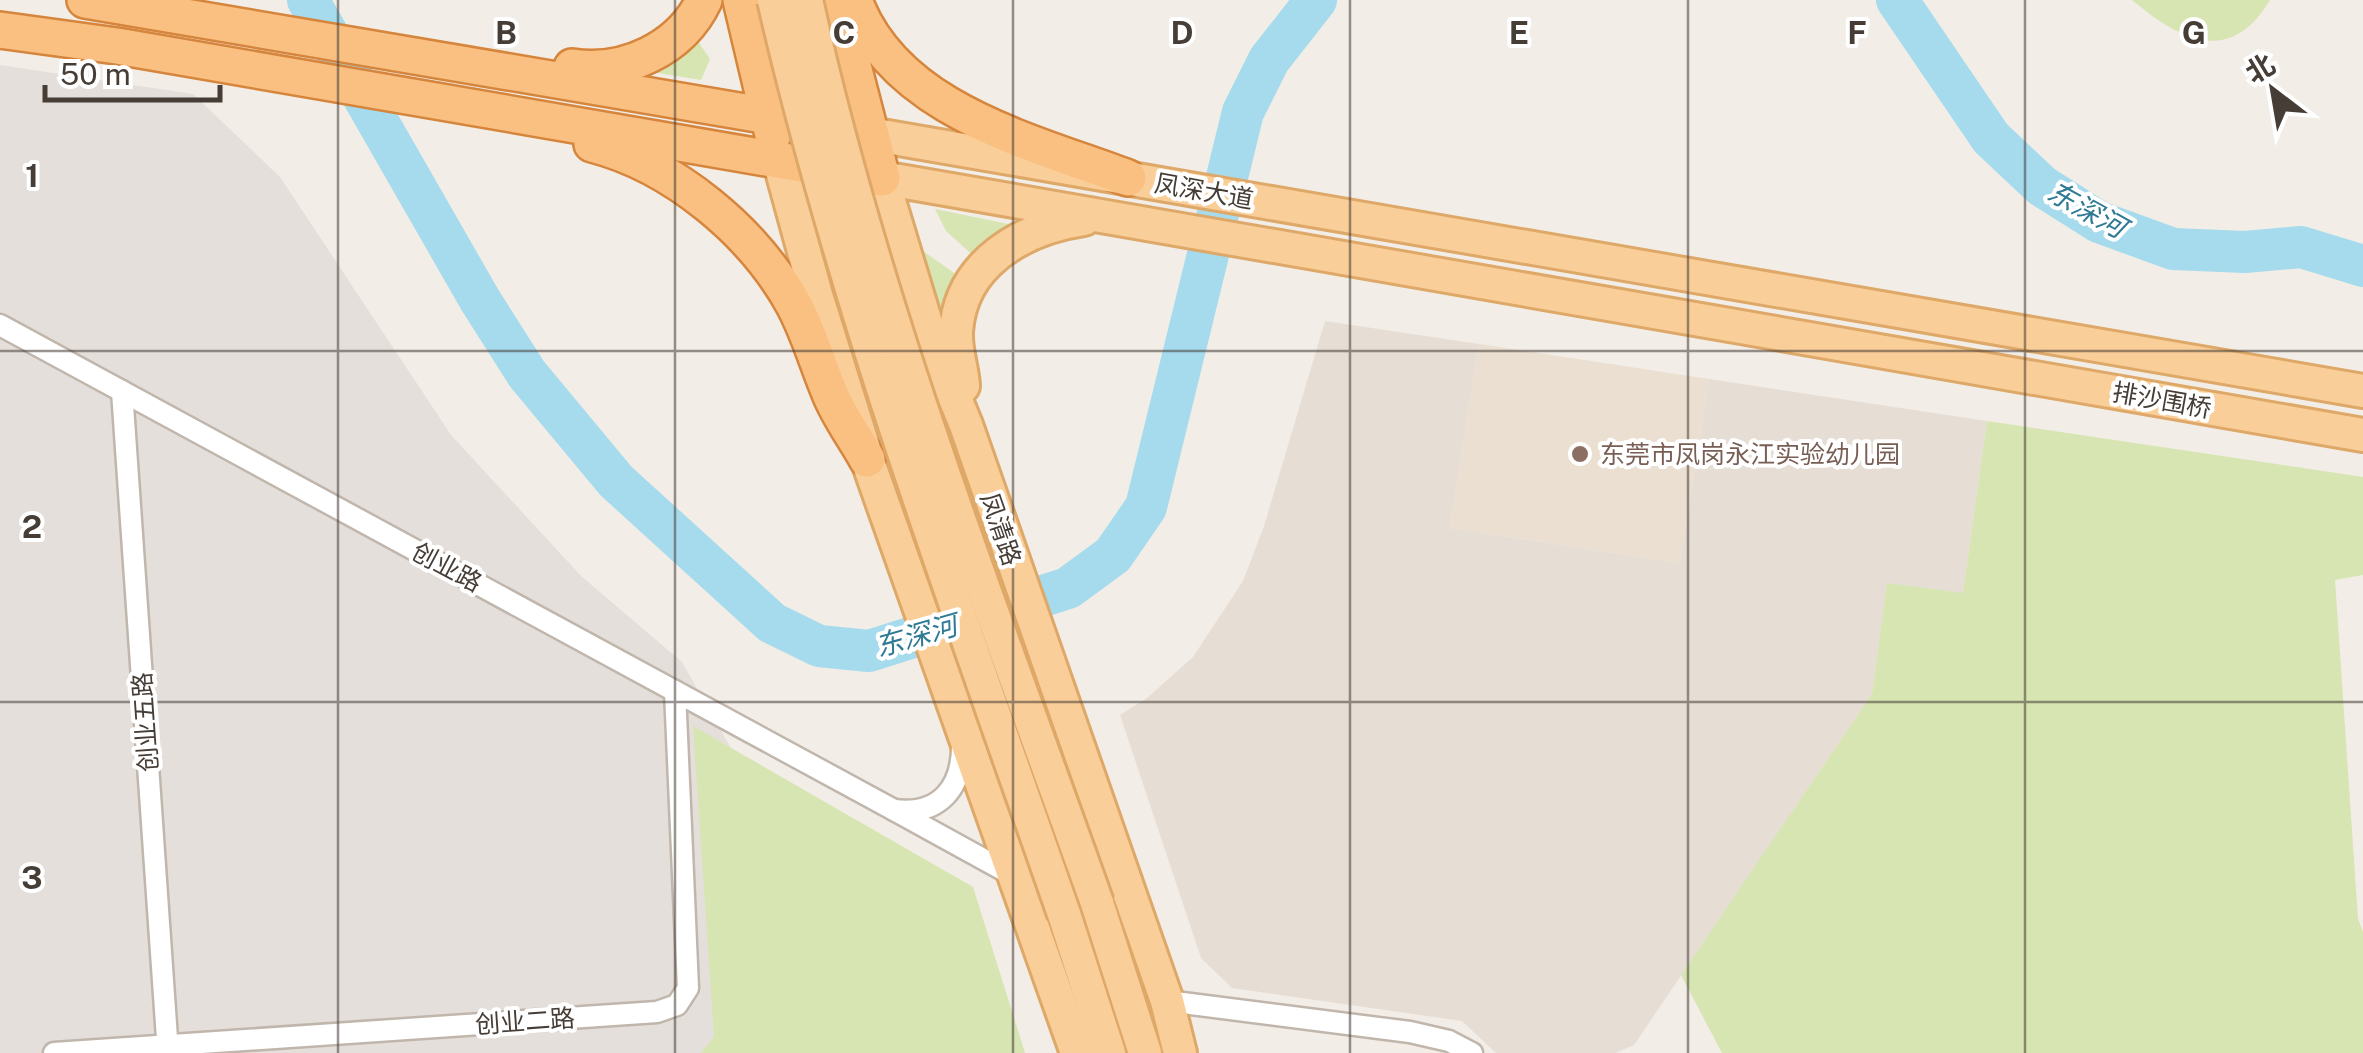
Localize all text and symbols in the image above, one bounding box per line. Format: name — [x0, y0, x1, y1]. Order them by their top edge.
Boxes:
text: B — [495, 14, 517, 51]
text: C — [833, 14, 855, 51]
text: D — [1170, 14, 1194, 51]
text: E — [1509, 14, 1529, 51]
text: F — [1847, 14, 1867, 51]
text: G — [2182, 14, 2206, 51]
scale bar — [45, 40, 220, 102]
north arrow — [2223, 40, 2323, 140]
text: 北 — [2239, 47, 2280, 90]
text: 50 m — [60, 56, 131, 92]
text: 1 — [25, 157, 39, 194]
street label: 凤深大道 — [1152, 168, 1256, 214]
water label: 东深河 — [2042, 174, 2136, 246]
street label: 排沙围桥 — [2110, 377, 2214, 423]
place label: 东莞市凤岗永江实验幼儿园 — [1600, 439, 1900, 469]
marker: 东莞市凤岗永江实验幼儿园 — [1569, 443, 1591, 465]
street label: 凤清路 — [975, 489, 1027, 569]
text: 2 — [22, 508, 42, 545]
street label: 创业路 — [407, 536, 487, 598]
water label: 东深河 — [871, 606, 966, 662]
street label: 创业五路 — [127, 671, 163, 773]
text: 3 — [21, 859, 43, 896]
street label: 创业二路 — [474, 1003, 576, 1039]

